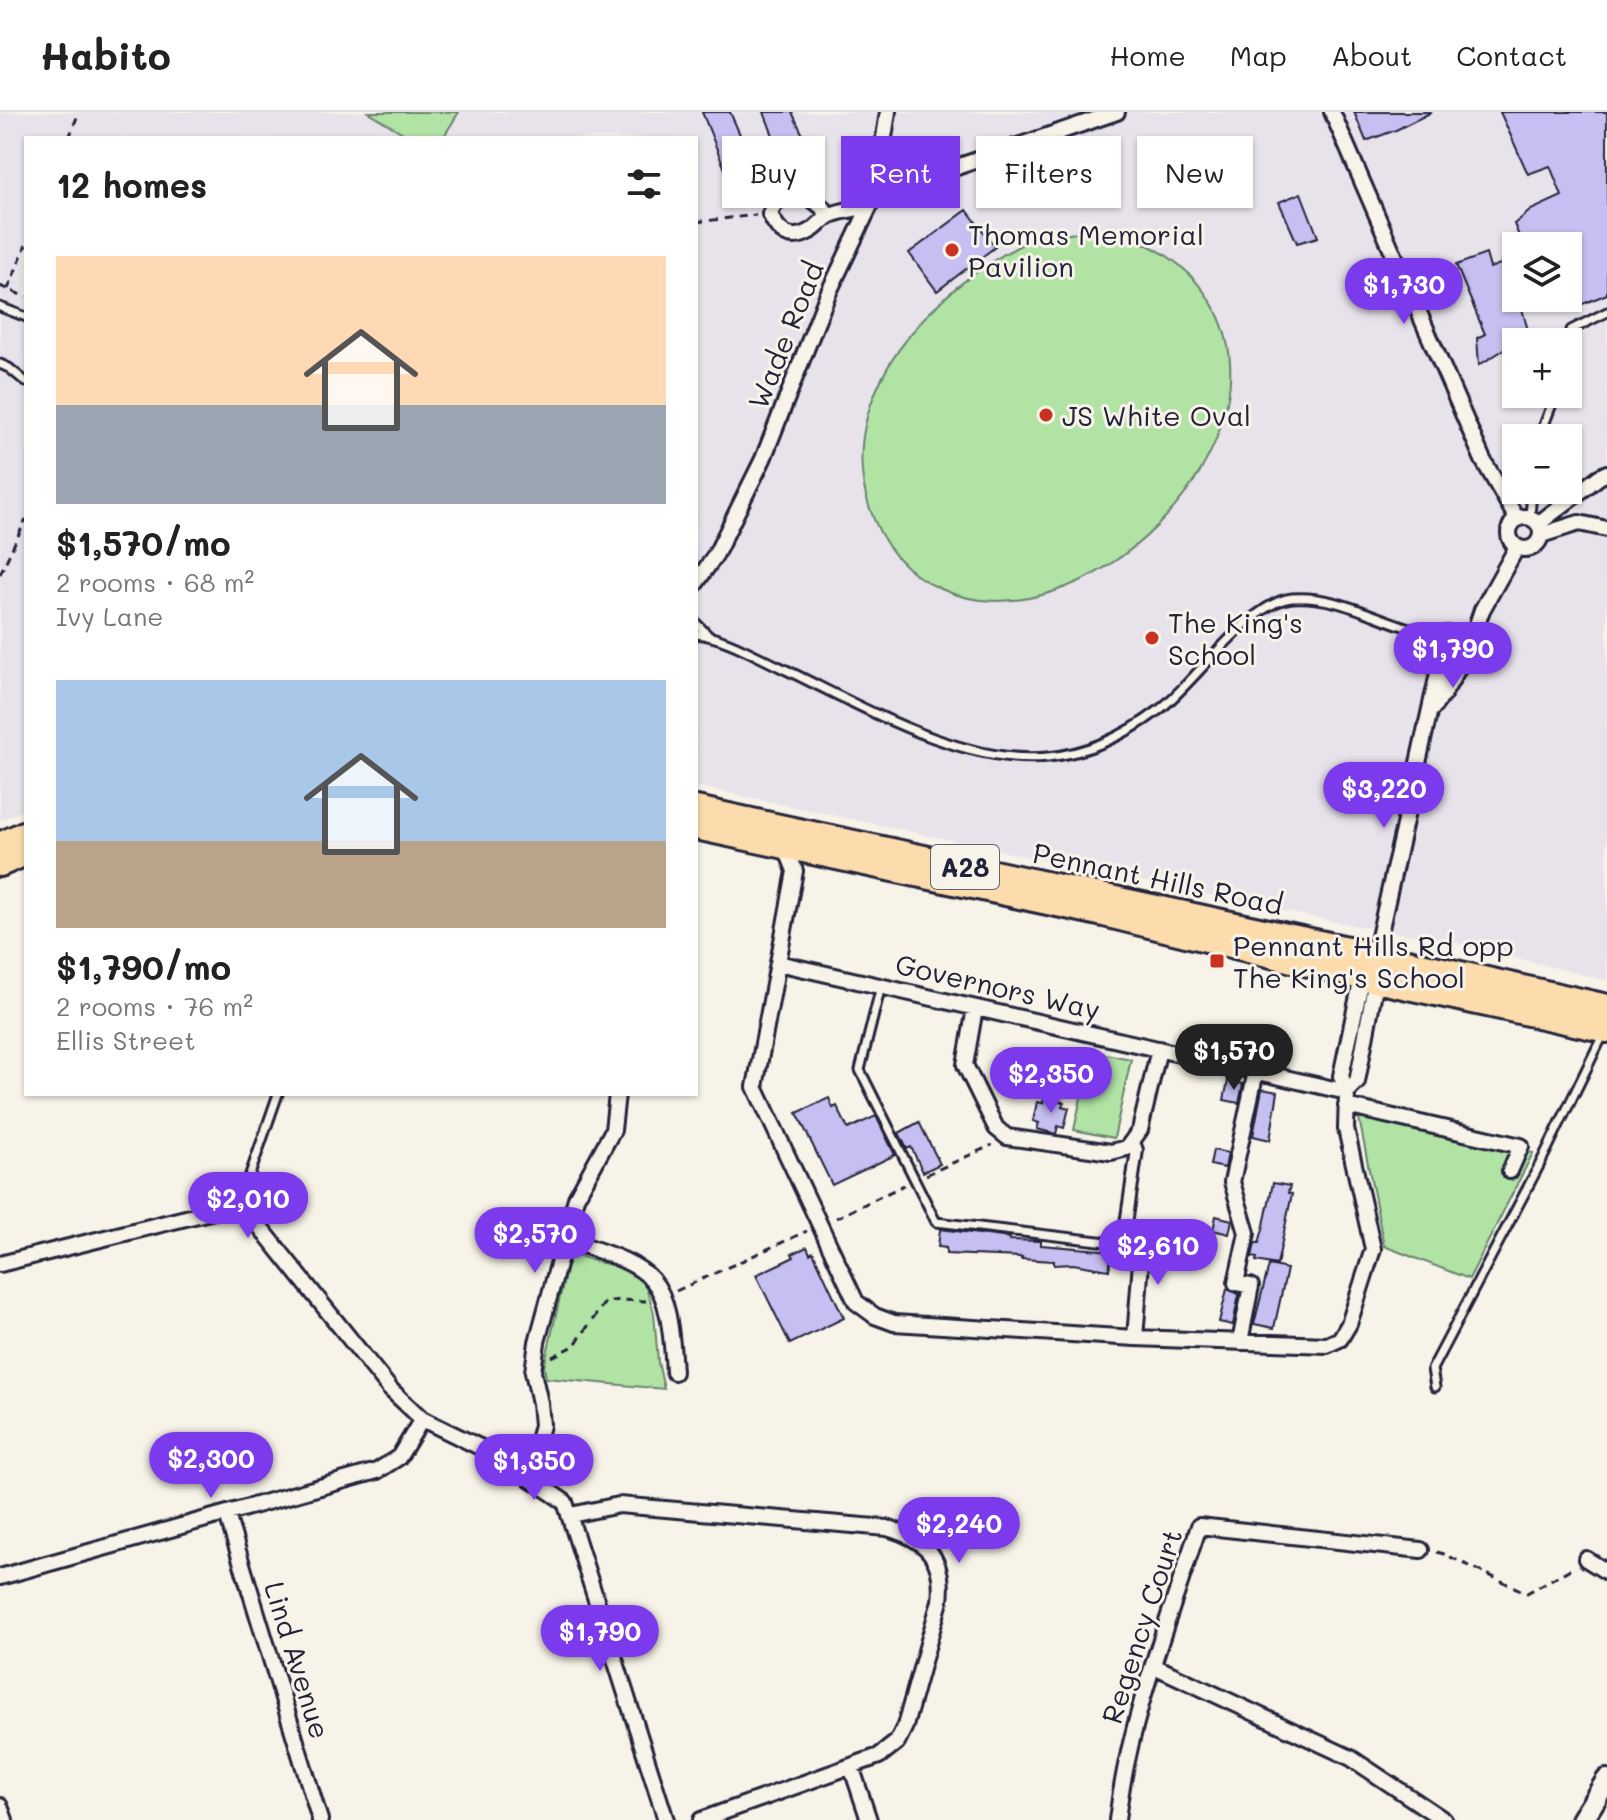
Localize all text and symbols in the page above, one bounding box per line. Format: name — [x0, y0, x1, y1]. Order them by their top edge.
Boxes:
text: Habito — [40, 30, 171, 80]
text: Home — [1110, 37, 1186, 73]
text: Map — [1230, 37, 1287, 73]
text: About — [1331, 37, 1412, 73]
text: Contact — [1456, 37, 1567, 73]
chip: Buy — [722, 136, 825, 208]
chip: Rent — [841, 136, 960, 208]
chip: Filters — [976, 136, 1121, 208]
chip: New — [1137, 136, 1253, 208]
text: 12 homes — [56, 162, 207, 207]
icon: filters — [622, 162, 666, 206]
place label: Thomas Memorial Pavilion — [968, 216, 1204, 284]
map controls — [1502, 232, 1582, 504]
button: layers — [1502, 232, 1582, 312]
marker: Thomas Memorial Pavilion — [943, 241, 961, 259]
street label: Wade Road — [739, 256, 831, 414]
pin: $1,730 — [1339, 258, 1469, 326]
text: $1,730 — [1363, 267, 1445, 301]
icon: home — [289, 308, 433, 452]
button: + — [1502, 328, 1582, 408]
place label: JS White Oval — [1062, 397, 1251, 433]
marker: JS White Oval — [1037, 406, 1055, 424]
button: − — [1502, 424, 1582, 504]
text: $1,570/mo — [56, 520, 231, 565]
text: 2 rooms · 68 m² — [56, 565, 254, 599]
text: Ivy Lane — [56, 599, 163, 633]
place label: The King's School — [1168, 604, 1303, 672]
pin: $1,790 — [1388, 622, 1518, 690]
marker: The King's School — [1143, 629, 1161, 647]
text: $1,790 — [1412, 631, 1494, 665]
icon: home — [289, 732, 433, 876]
pin: $3,220 — [1319, 762, 1449, 830]
text: $3,220 — [1341, 771, 1427, 805]
street label: Pennant Hills Road — [1030, 834, 1286, 922]
road number: A28 — [931, 845, 999, 889]
place label: Pennant Hills Rd opp The King's School — [1233, 927, 1514, 995]
text: $1,790/mo — [56, 944, 231, 989]
street label: Governors Way — [892, 945, 1104, 1027]
marker: Pennant Hills Rd opp The King's School — [1208, 952, 1226, 970]
text: 2 rooms · 76 m² — [56, 989, 253, 1023]
text: Ellis Street — [56, 1023, 196, 1057]
pin: $1,570 — [1169, 1024, 1299, 1092]
text: $1,570 — [1193, 1033, 1275, 1067]
pin: $2,350 — [986, 1047, 1116, 1115]
text: $2,350 — [1008, 1056, 1094, 1090]
pin: $2,010 — [183, 1172, 313, 1240]
text: $2,010 — [206, 1181, 290, 1215]
pin: $2,570 — [470, 1207, 600, 1275]
text: $2,570 — [493, 1216, 577, 1250]
pin: $2,610 — [1093, 1219, 1223, 1287]
text: $2,610 — [1117, 1228, 1199, 1262]
pin: $2,300 — [146, 1432, 276, 1500]
pin: $1,350 — [469, 1434, 599, 1502]
text: $2,300 — [167, 1441, 255, 1475]
text: $1,350 — [492, 1443, 576, 1477]
pin: $2,240 — [894, 1497, 1024, 1565]
text: $2,240 — [916, 1506, 1002, 1540]
street label: Regency Court — [1093, 1524, 1189, 1728]
street label: Lind Avenue — [257, 1577, 339, 1743]
pin: $1,790 — [535, 1605, 665, 1673]
text: $1,790 — [559, 1614, 641, 1648]

